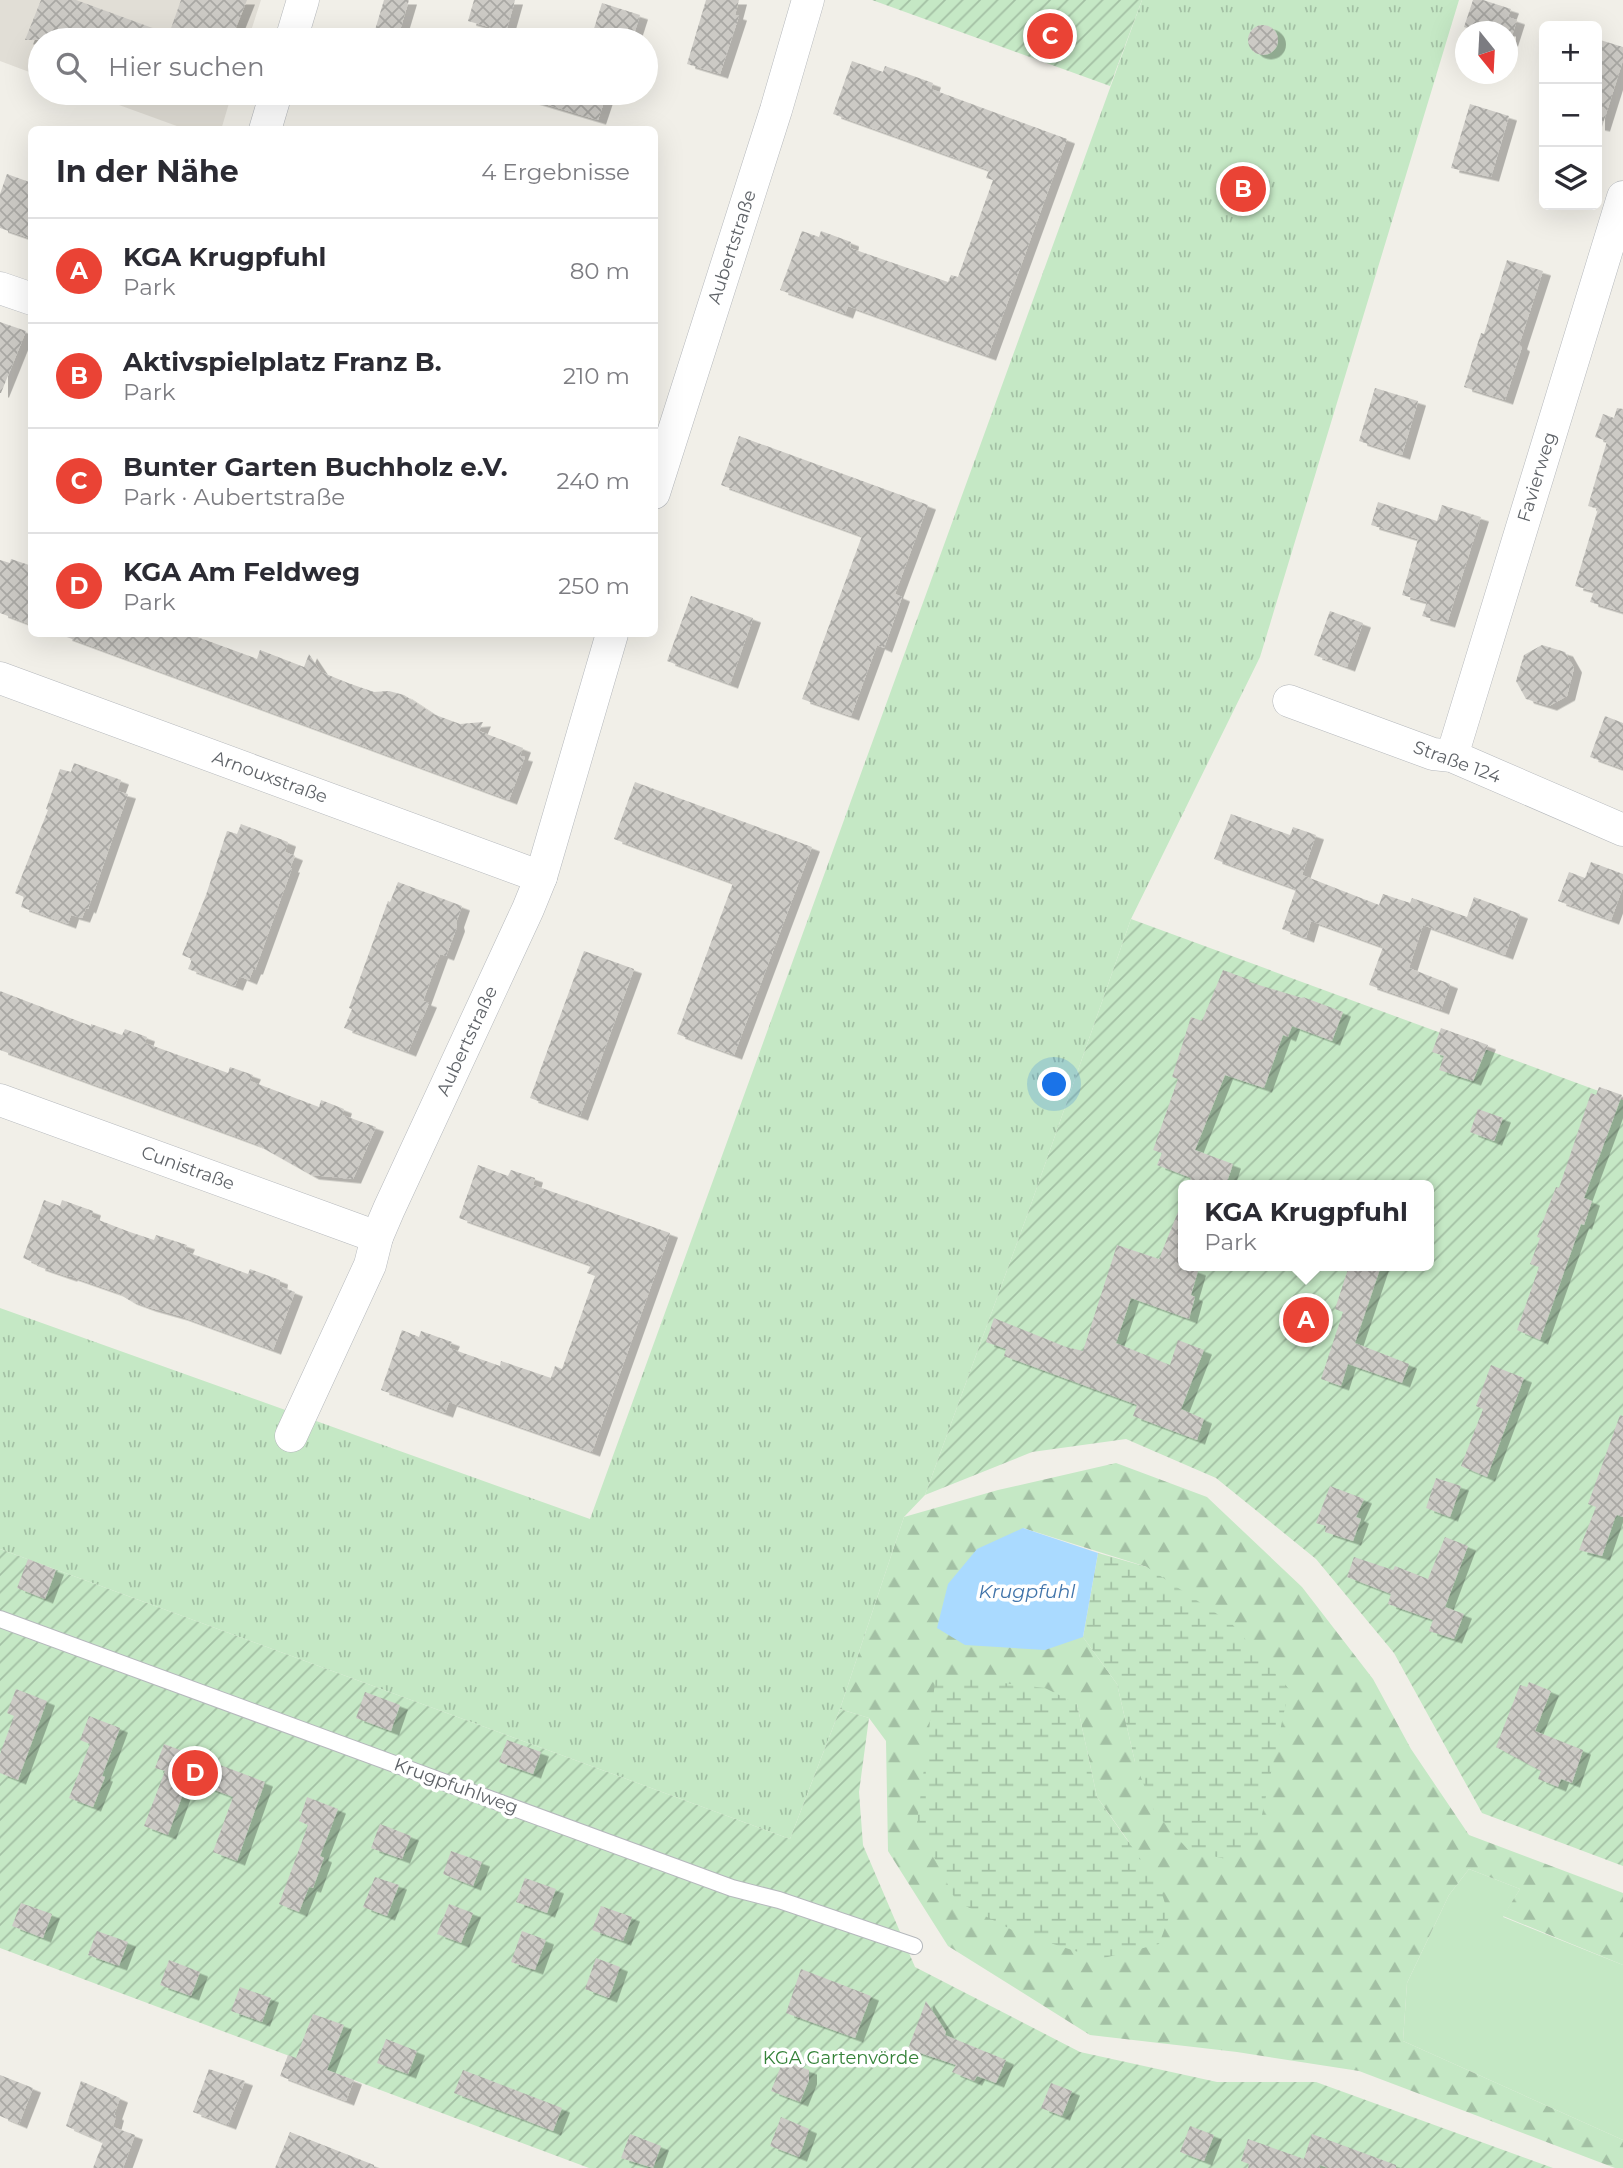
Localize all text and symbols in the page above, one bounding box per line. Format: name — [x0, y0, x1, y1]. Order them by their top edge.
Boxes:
pin: C — [1027, 10, 1073, 62]
north arrow — [1455, 21, 1518, 84]
map controls — [1539, 21, 1602, 210]
button: + — [1539, 21, 1602, 84]
search box — [28, 28, 658, 105]
icon: search — [52, 48, 90, 86]
text: Hier suchen — [108, 51, 265, 83]
button: − — [1539, 84, 1602, 147]
button: layers — [1539, 147, 1602, 210]
text: In der Nähe — [56, 153, 239, 190]
text: 4 Ergebnisse — [481, 158, 630, 186]
pin: B — [1220, 163, 1266, 215]
street label: Aubertstraße — [703, 187, 761, 307]
text: KGA Krugpfuhl — [123, 241, 326, 273]
text: A — [70, 257, 88, 285]
text: 80 m — [570, 257, 630, 285]
text: Park — [123, 273, 176, 301]
text: Aktivspielplatz Franz B. — [123, 346, 442, 378]
text: B — [70, 362, 88, 390]
text: 210 m — [563, 362, 630, 390]
text: Park — [123, 378, 176, 406]
street label: Favierweg — [1513, 429, 1561, 525]
text: Bunter Garten Buchholz e.V. — [123, 451, 508, 483]
text: C — [71, 467, 87, 495]
text: 240 m — [557, 467, 630, 495]
text: Park · Aubertstraße — [123, 483, 345, 511]
text: KGA Am Feldweg — [123, 556, 360, 588]
text: D — [70, 572, 89, 600]
text: 250 m — [558, 572, 630, 600]
text: Park — [123, 588, 176, 616]
street label: Straße 124 — [1410, 736, 1504, 788]
street label: Arnouxstraße — [209, 746, 331, 808]
street label: Aubertstraße — [432, 982, 502, 1099]
your location — [1037, 1067, 1071, 1101]
street label: Cunistraße — [138, 1141, 238, 1195]
popup — [1178, 1180, 1434, 1271]
text: KGA Krugpfuhl — [1204, 1196, 1408, 1228]
text: Park — [1204, 1228, 1257, 1256]
pin: A — [1283, 1294, 1329, 1346]
water label: Krugpfuhl — [979, 1580, 1076, 1603]
pin: D — [172, 1747, 218, 1799]
street label: Krugpfuhlweg — [391, 1753, 521, 1819]
park label: KGA Gartenvörde — [763, 2047, 919, 2069]

